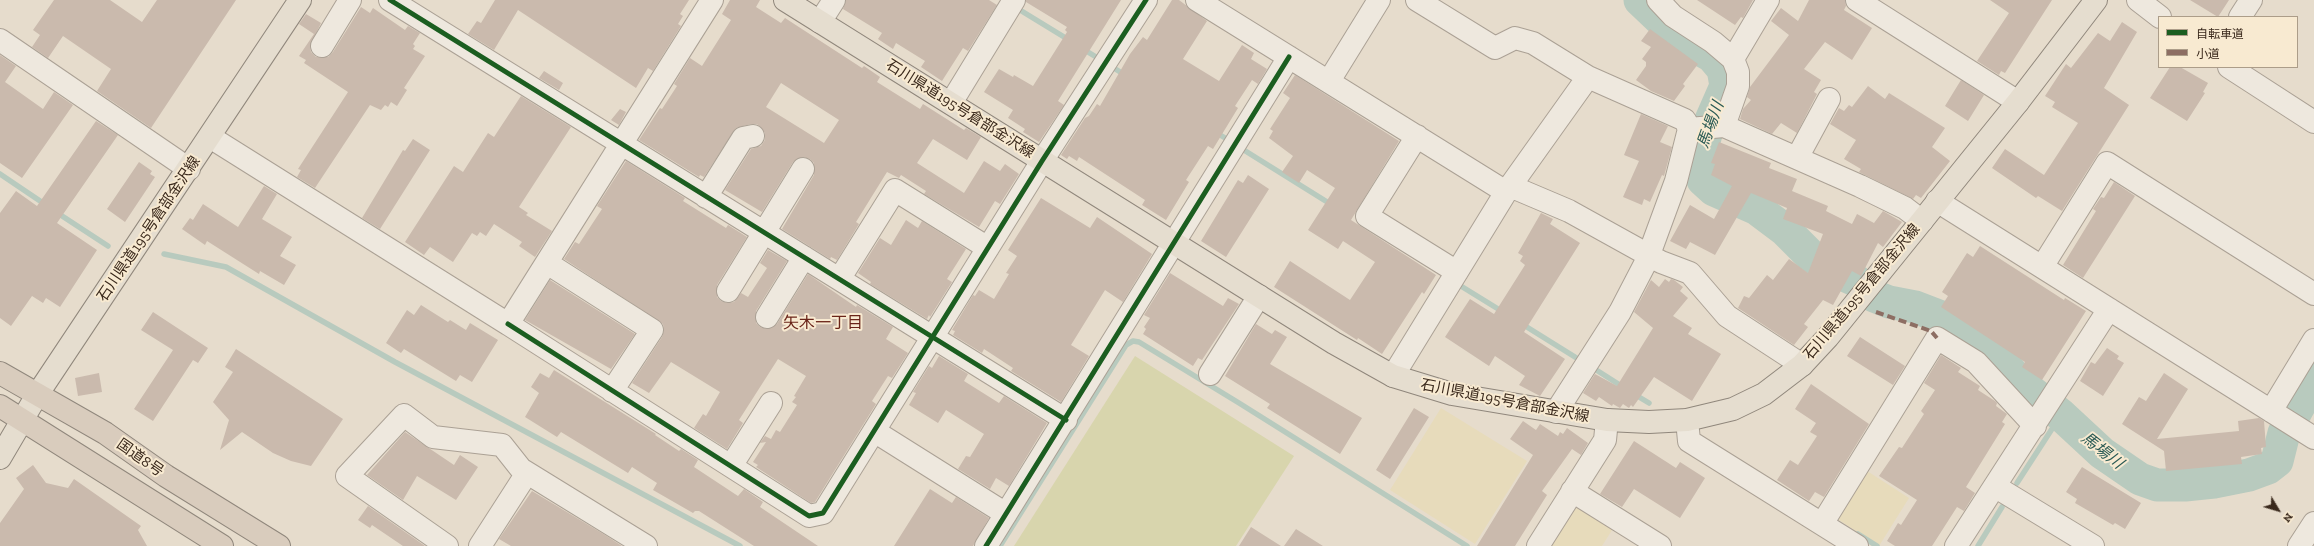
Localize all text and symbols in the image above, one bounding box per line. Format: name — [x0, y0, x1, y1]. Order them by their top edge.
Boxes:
legend — [2158, 16, 2298, 68]
text: 自転車道 — [2196, 27, 2244, 41]
text: 小道 — [2196, 47, 2220, 61]
street label: 石川県道195号倉部金沢線 — [883, 56, 1037, 162]
water label: 馬場川 — [1694, 99, 1728, 151]
street label: 石川県道195号倉部金沢線 — [94, 153, 204, 305]
street label: 石川県道195号倉部金沢線 — [1800, 221, 1924, 363]
district label: 矢木一丁目 — [783, 313, 863, 333]
street label: 石川県道195号倉部金沢線 — [1419, 376, 1591, 426]
water label: 馬場川 — [2077, 429, 2127, 473]
street label: 国道8号 — [113, 435, 167, 481]
north arrow — [2258, 490, 2298, 530]
text: N — [2280, 510, 2296, 525]

